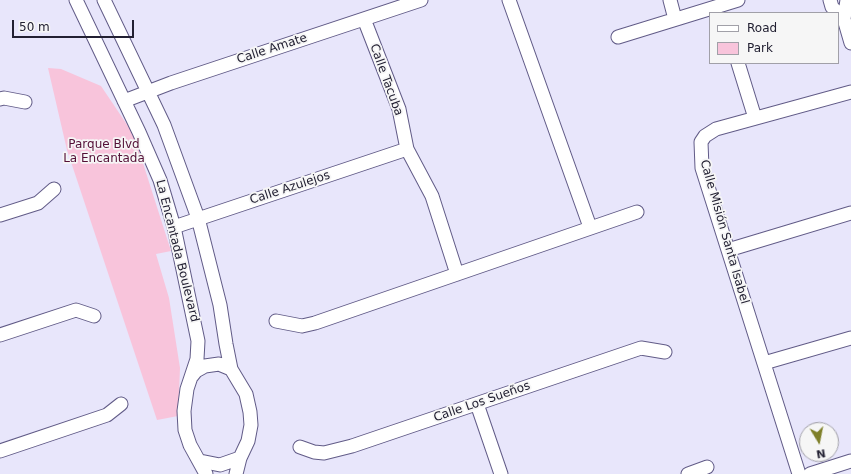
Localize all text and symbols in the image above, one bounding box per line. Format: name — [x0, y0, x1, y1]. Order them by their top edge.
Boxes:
scale bar — [14, 12, 136, 38]
legend — [709, 12, 839, 64]
text: 50 m — [19, 20, 50, 34]
text: Road — [747, 21, 777, 35]
street label: Calle Amate — [235, 31, 309, 67]
text: Park — [747, 41, 773, 55]
street label: Calle Tacuba — [366, 42, 406, 118]
park label: Parque Blvd La Encantada — [63, 138, 145, 166]
street label: Calle Misión Santa Isabel — [696, 158, 752, 306]
street label: Calle Azulejos — [248, 168, 332, 208]
street label: La Encantada Boulevard — [152, 178, 202, 324]
street label: Calle Los Sueños — [432, 379, 532, 425]
north arrow — [799, 422, 839, 462]
text: N — [815, 446, 827, 461]

